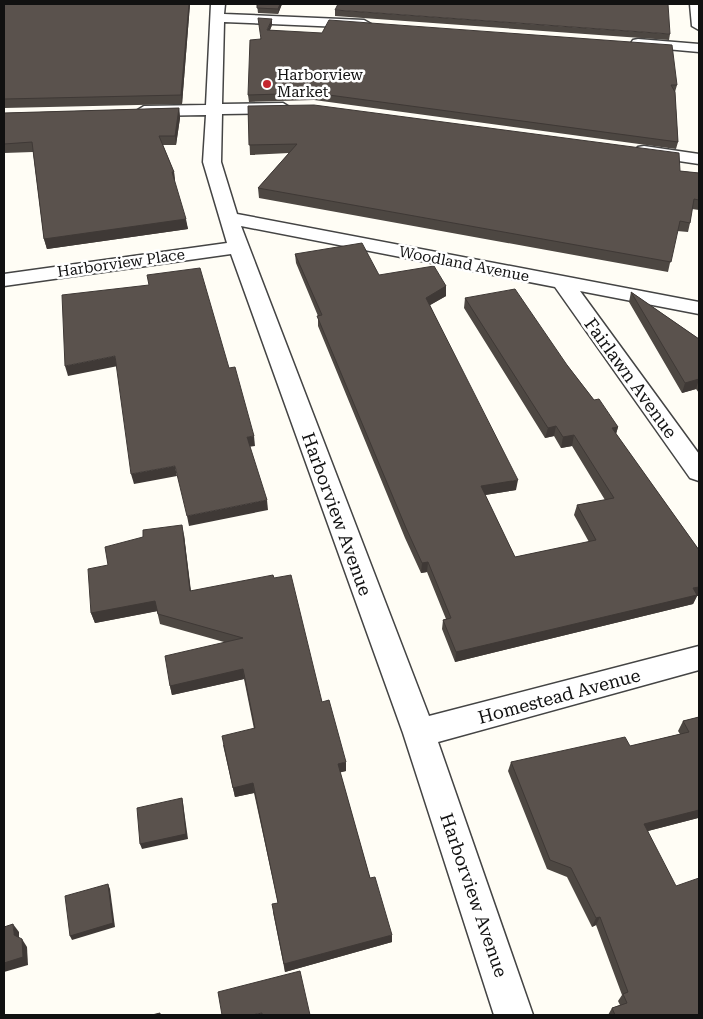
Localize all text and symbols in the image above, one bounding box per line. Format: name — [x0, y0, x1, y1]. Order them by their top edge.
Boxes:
place label: Harborview Market — [277, 66, 364, 101]
marker: Harborview Market — [261, 78, 273, 90]
street label: Woodland Avenue — [397, 243, 531, 285]
street label: Harborview Place — [56, 245, 186, 281]
street label: Fairlawn Avenue — [580, 314, 682, 442]
street label: Harborview Avenue — [298, 429, 376, 599]
street label: Homestead Avenue — [476, 664, 643, 728]
street label: Harborview Avenue — [436, 810, 512, 980]

